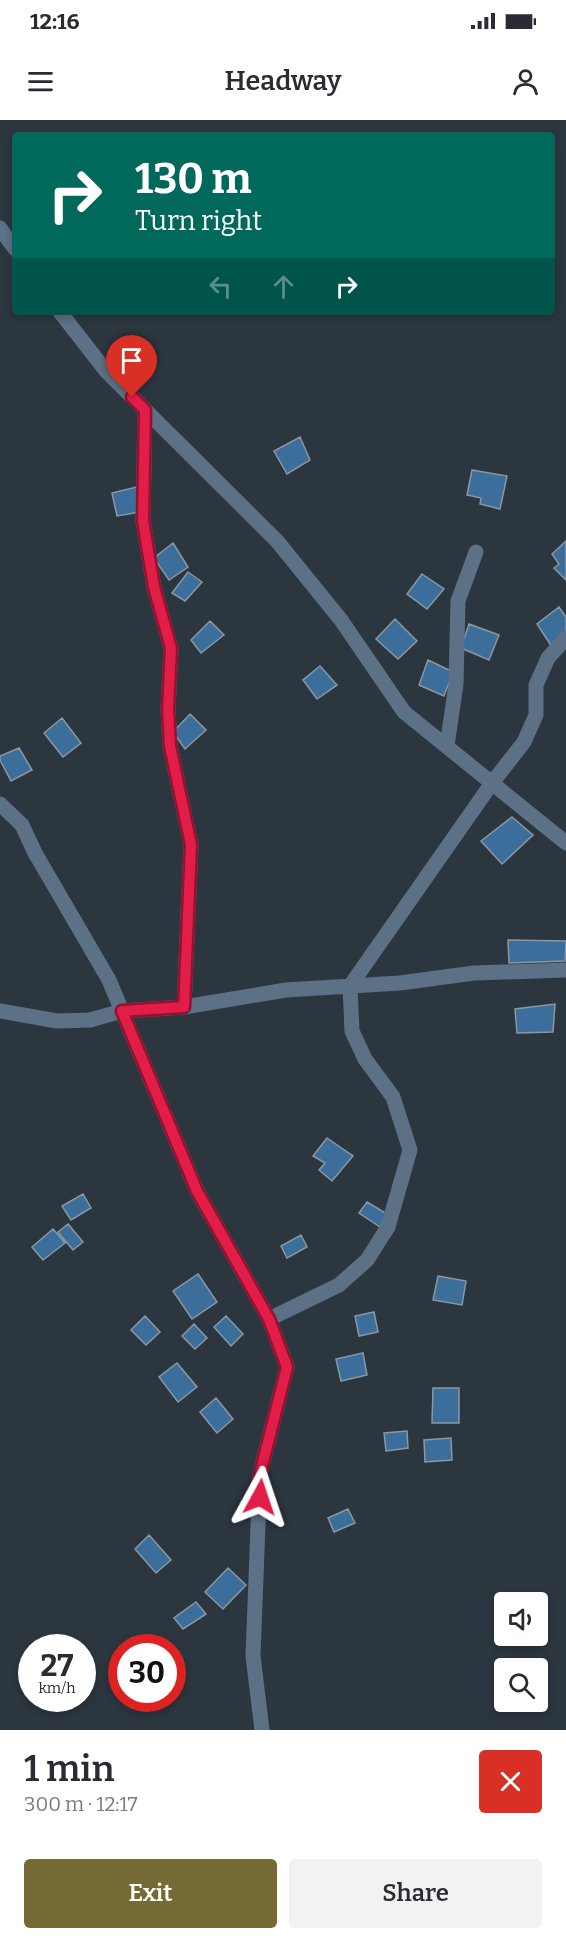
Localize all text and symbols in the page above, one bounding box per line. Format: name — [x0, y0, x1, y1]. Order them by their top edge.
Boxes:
text: 12:16 — [30, 8, 80, 35]
icon: menu — [24, 65, 57, 98]
text: Headway — [224, 65, 342, 97]
icon: person — [509, 65, 542, 98]
text: 130 m — [135, 154, 252, 204]
icon: right — [36, 156, 114, 234]
text: Turn right — [135, 205, 262, 237]
icon: left — [204, 270, 237, 303]
icon: ahead — [267, 270, 300, 303]
icon: right — [330, 270, 363, 303]
pin — [106, 335, 157, 397]
icon: arrive — [115, 344, 148, 377]
position arrow — [228, 1465, 292, 1529]
map controls — [494, 1592, 548, 1712]
button: sound — [494, 1592, 548, 1646]
speed limit sign: 30 — [108, 1634, 186, 1712]
text: 27 — [41, 1648, 73, 1684]
button: search — [494, 1658, 548, 1712]
text: km/h — [38, 1679, 76, 1697]
text: 1 min — [24, 1747, 115, 1791]
button: close — [479, 1750, 542, 1813]
text: 300 m · 12:17 — [24, 1792, 138, 1816]
button: Exit — [24, 1859, 277, 1928]
button: Share — [289, 1859, 542, 1928]

